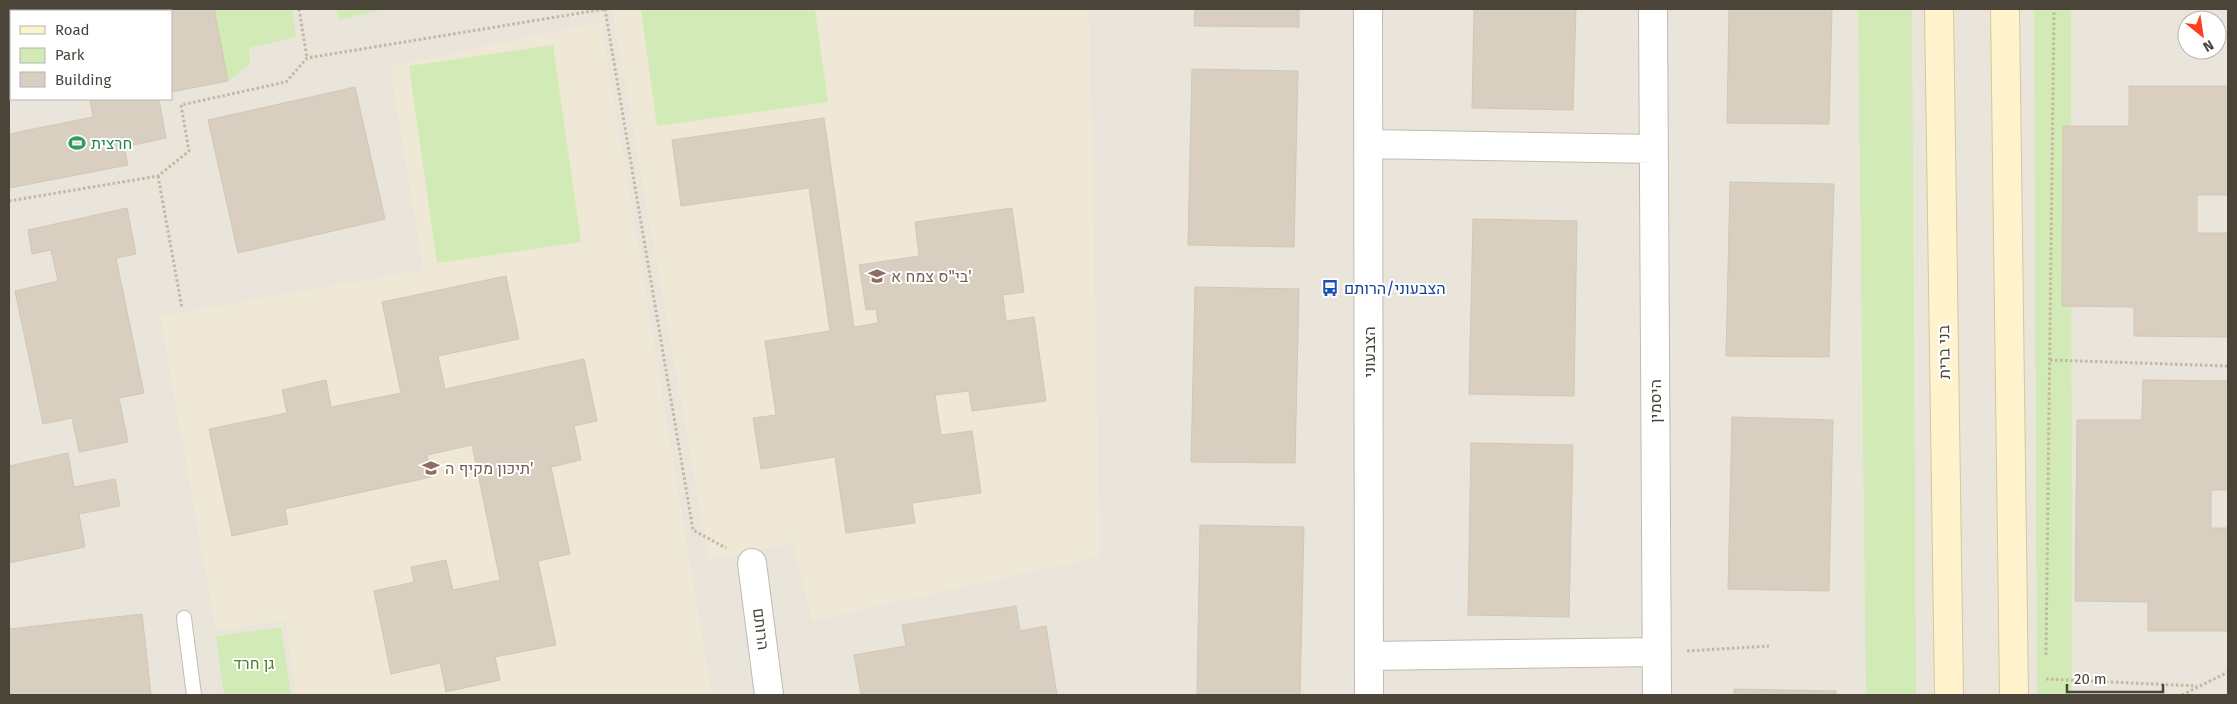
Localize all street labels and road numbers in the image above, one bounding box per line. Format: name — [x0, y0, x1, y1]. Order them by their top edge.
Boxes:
street label: בני ברית — [1934, 324, 1954, 379]
street label: הצבעוני — [1360, 326, 1379, 378]
street label: היסמין — [1646, 379, 1665, 423]
street label: הרותם — [749, 607, 773, 651]

